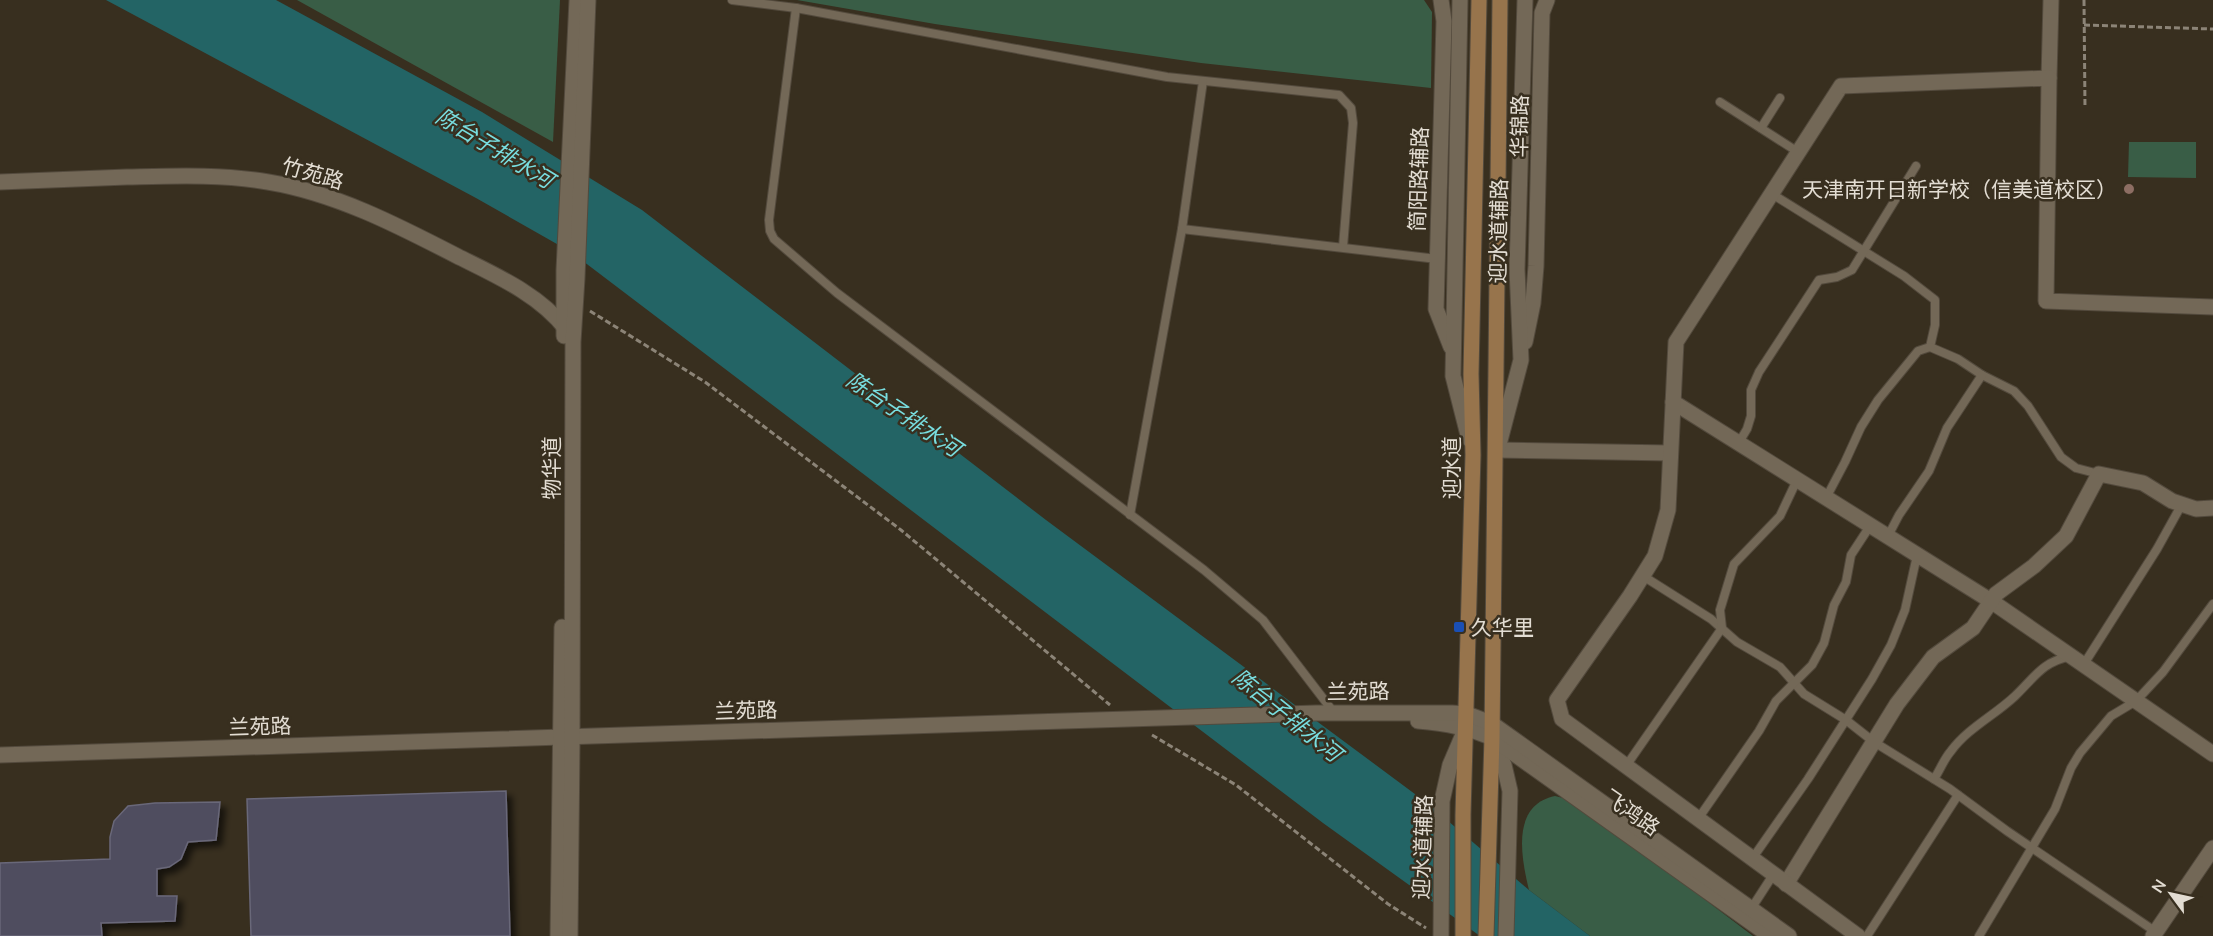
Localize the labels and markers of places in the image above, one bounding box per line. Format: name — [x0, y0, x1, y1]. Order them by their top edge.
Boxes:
place label: 天津南开日新学校（信美道校区） — [1802, 176, 2117, 202]
marker: 天津南开日新学校（信美道校区） — [2122, 182, 2136, 196]
place label: 久华里 — [1471, 614, 1534, 640]
marker: 久华里 — [1452, 620, 1466, 634]

